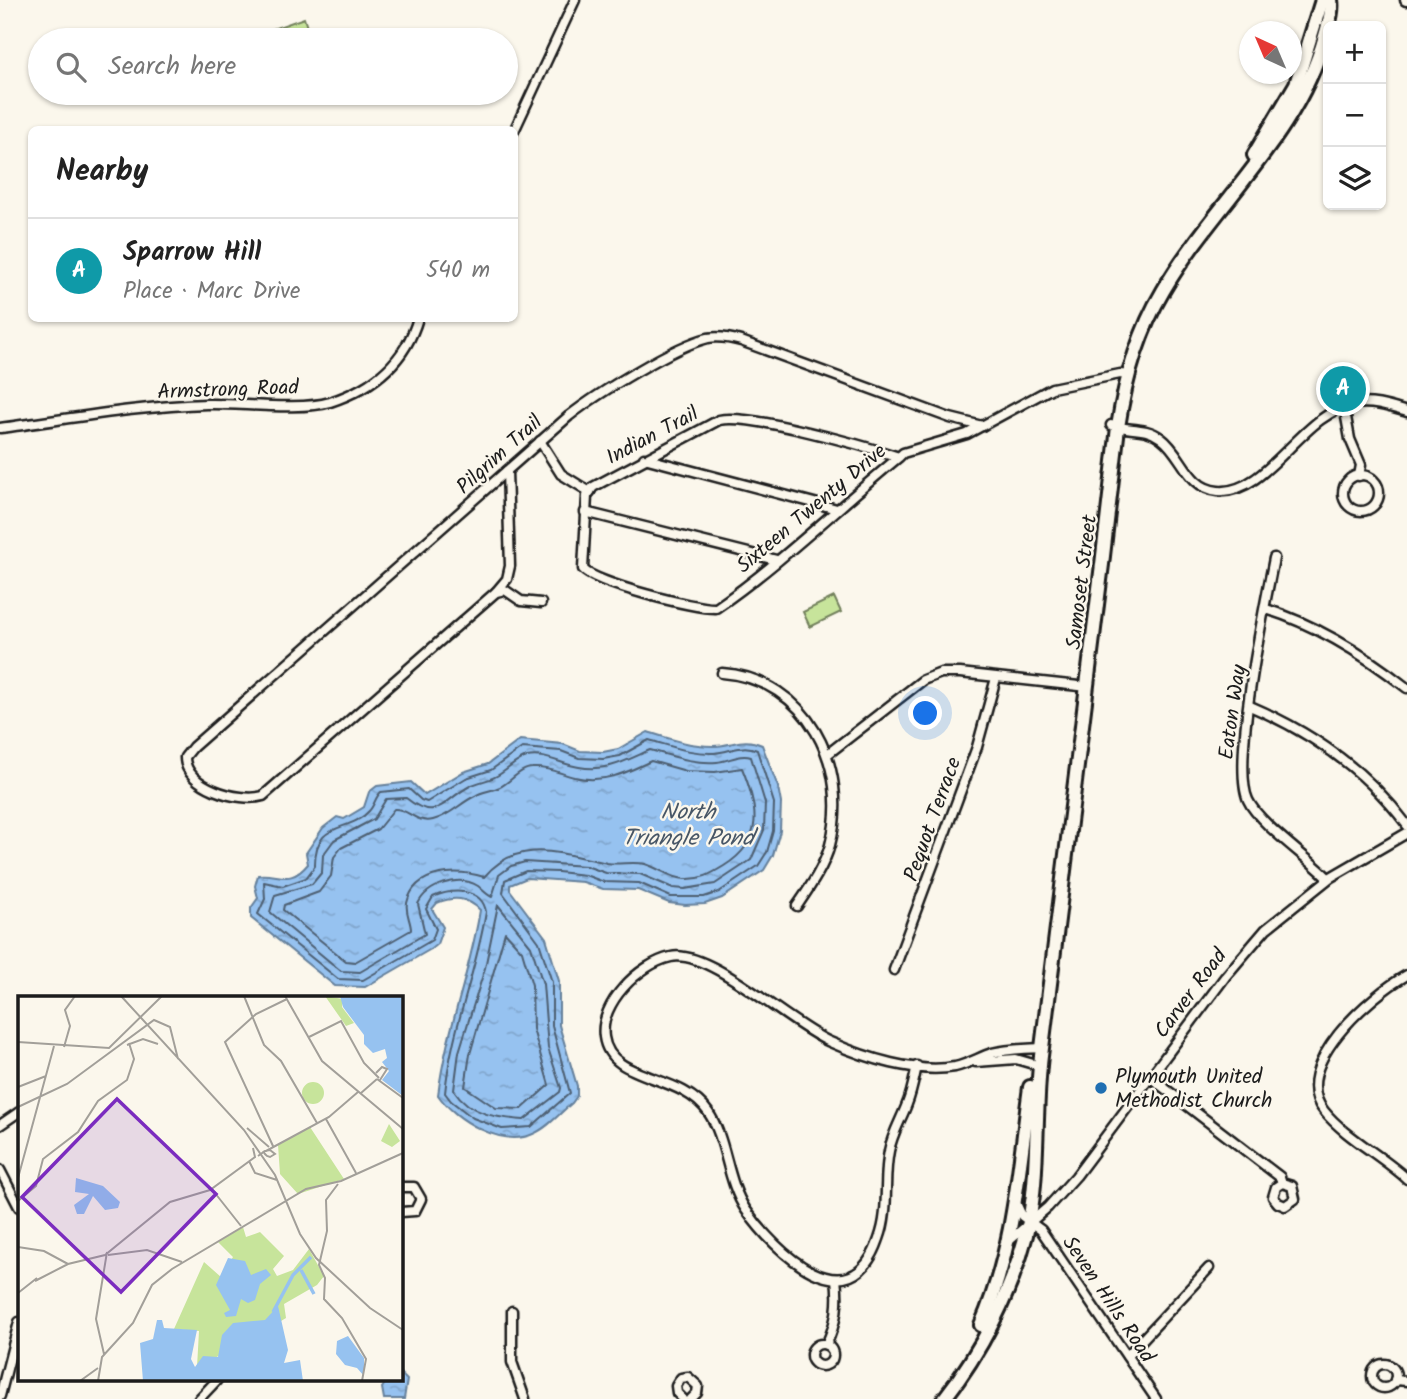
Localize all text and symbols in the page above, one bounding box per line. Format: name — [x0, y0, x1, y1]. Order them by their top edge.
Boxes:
north arrow — [1239, 21, 1302, 84]
map controls — [1323, 21, 1386, 210]
button: + — [1323, 21, 1386, 84]
search box — [28, 28, 518, 105]
text: Search here — [108, 46, 236, 88]
icon: search — [52, 48, 90, 86]
button: − — [1323, 84, 1386, 147]
button: layers — [1323, 147, 1386, 210]
text: Nearby — [56, 148, 148, 196]
text: Sparrow Hill — [123, 232, 261, 274]
text: A — [72, 253, 86, 289]
text: 540 m — [426, 253, 490, 289]
text: Place · Marc Drive — [123, 274, 300, 310]
pin: A — [1320, 363, 1366, 415]
street label: Armstrong Road — [157, 372, 300, 409]
street label: Indian Trail — [600, 398, 705, 475]
street label: Pilgrim Trail — [449, 407, 551, 503]
street label: Sixteen Twenty Drive — [729, 436, 895, 582]
street label: Samoset Street — [1058, 512, 1107, 651]
street label: Eaton Way — [1210, 662, 1256, 762]
your location — [908, 696, 942, 730]
street label: Pequot Terrace — [896, 752, 971, 886]
water label: North Triangle Pond — [622, 795, 759, 857]
street label: Carver Road — [1146, 942, 1236, 1046]
inset map — [18, 996, 402, 1382]
place label: Plymouth United Methodist Church — [1115, 1061, 1272, 1118]
marker: Plymouth United Methodist Church — [1093, 1080, 1109, 1096]
street label: Seven Hills Road — [1053, 1230, 1163, 1371]

